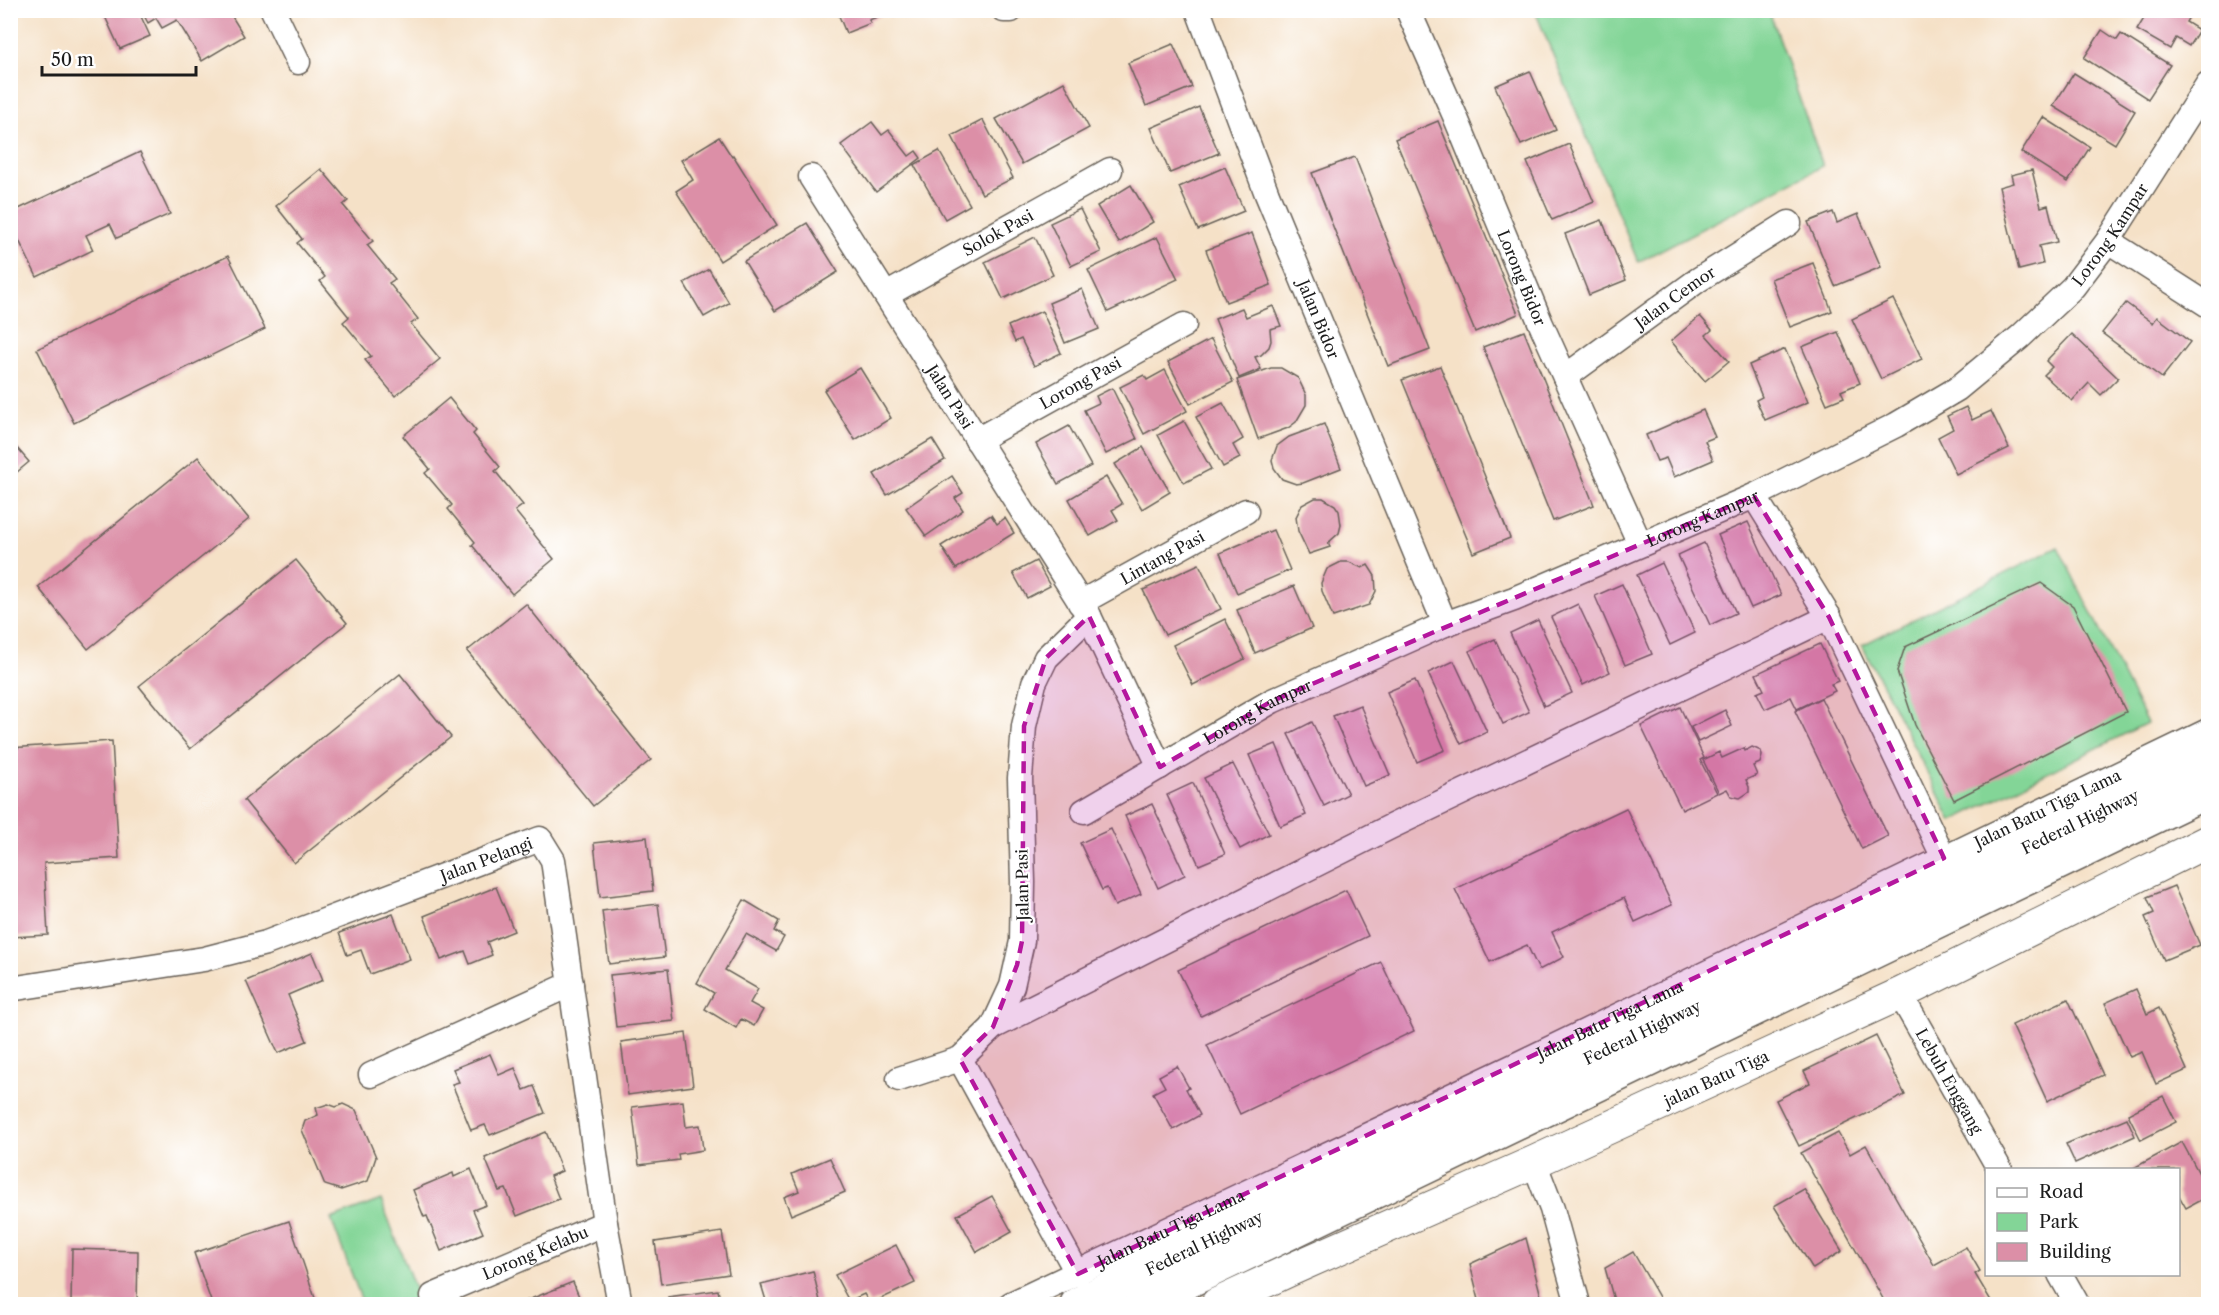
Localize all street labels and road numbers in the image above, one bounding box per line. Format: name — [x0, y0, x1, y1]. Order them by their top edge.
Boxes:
street label: Lorong Kampar — [2067, 179, 2152, 290]
street label: Solok Pasi — [959, 205, 1037, 260]
street label: Lorong Bidor — [1493, 227, 1551, 329]
street label: Jalan Cemor — [1629, 262, 1719, 334]
street label: Jalan Bidor — [1292, 274, 1344, 362]
street label: Lorong Pasi — [1036, 352, 1124, 413]
street label: Jalan Pasi — [921, 358, 978, 433]
street label: Lorong Kampar — [1644, 485, 1763, 551]
street label: Lintang Pasi — [1117, 526, 1208, 589]
street label: Lorong Kampar — [1200, 675, 1315, 749]
street label: Jalan Batu Tiga Lama — [1968, 764, 2125, 854]
street label: Federal Highway — [2018, 784, 2143, 858]
street label: Jalan Pelangi — [435, 833, 535, 887]
street label: Jalan Pasi — [1011, 849, 1033, 924]
street label: Jalan Batu Tiga Lama — [1531, 976, 1687, 1065]
street label: Federal Highway — [1580, 995, 1705, 1069]
street label: Lebuh Enggang — [1912, 1025, 1988, 1138]
street label: jalan Batu Tiga — [1658, 1045, 1772, 1112]
street label: Jalan Batu Tiga Lama — [1092, 1185, 1248, 1273]
street label: Federal Highway — [1142, 1206, 1267, 1280]
street label: Lorong Kelabu — [479, 1221, 591, 1284]

